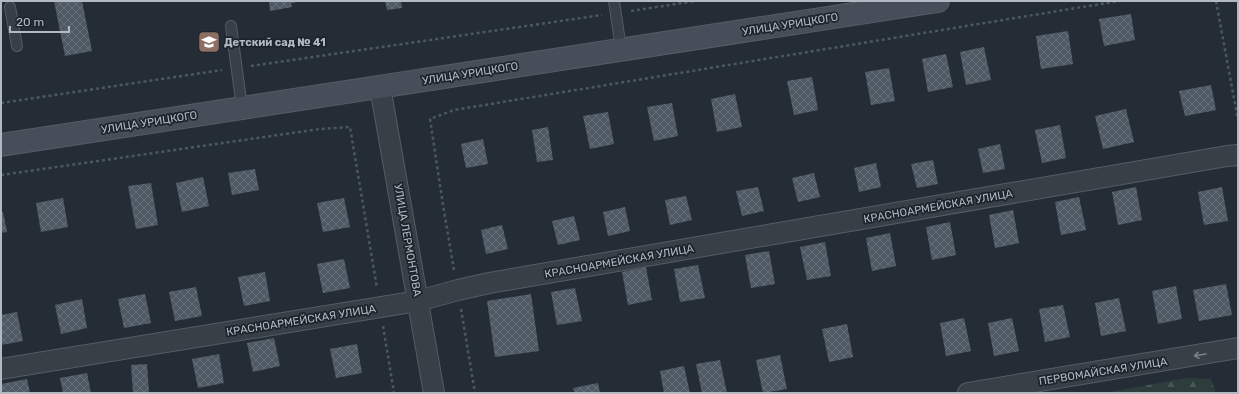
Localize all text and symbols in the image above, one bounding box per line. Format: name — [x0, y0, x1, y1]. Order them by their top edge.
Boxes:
scale bar — [10, 8, 69, 34]
street label: УЛИЦА УРИЦКОГО — [741, 10, 839, 39]
text: 20 m — [16, 15, 44, 29]
school or university icon: Детский сад № 41 — [196, 29, 222, 55]
place label: Детский сад № 41 — [224, 36, 326, 49]
street label: УЛИЦА УРИЦКОГО — [421, 59, 519, 88]
street label: УЛИЦА УРИЦКОГО — [100, 108, 198, 137]
street label: УЛИЦА ЛЕРМОНТОВА — [391, 183, 424, 298]
street label: КРАСНОАРМЕЙСКАЯ УЛИЦА — [862, 187, 1014, 226]
street label: КРАСНОАРМЕЙСКАЯ УЛИЦА — [543, 242, 695, 281]
street label: КРАСНОАРМЕЙСКАЯ УЛИЦА — [225, 302, 377, 339]
one-way arrow — [1193, 351, 1206, 359]
street label: ПЕРВОМАЙСКАЯ УЛИЦА — [1038, 355, 1169, 388]

